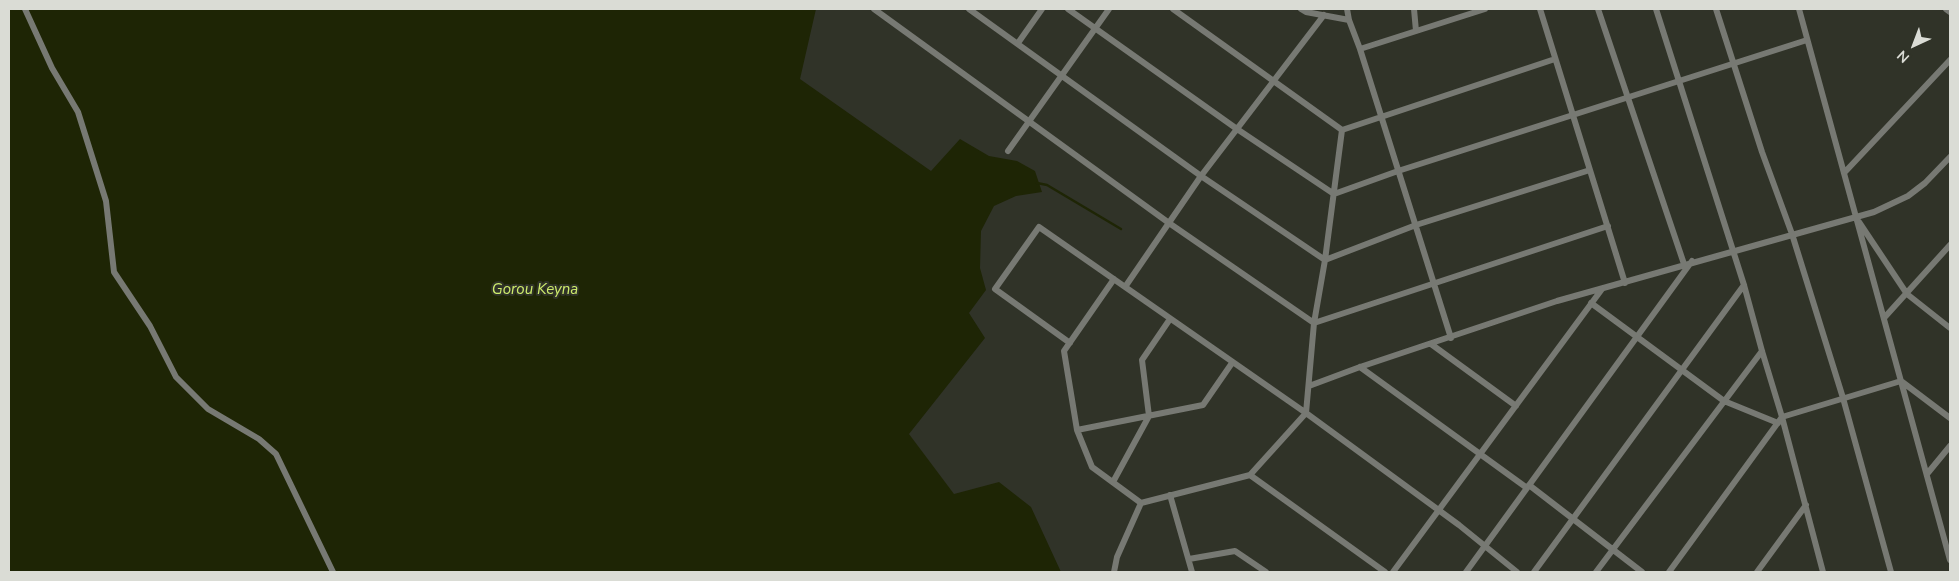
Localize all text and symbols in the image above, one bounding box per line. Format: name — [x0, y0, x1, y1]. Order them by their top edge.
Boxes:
north arrow — [1889, 20, 1939, 70]
text: N — [1893, 46, 1914, 67]
water label: Gorou Keyna — [492, 281, 578, 299]

